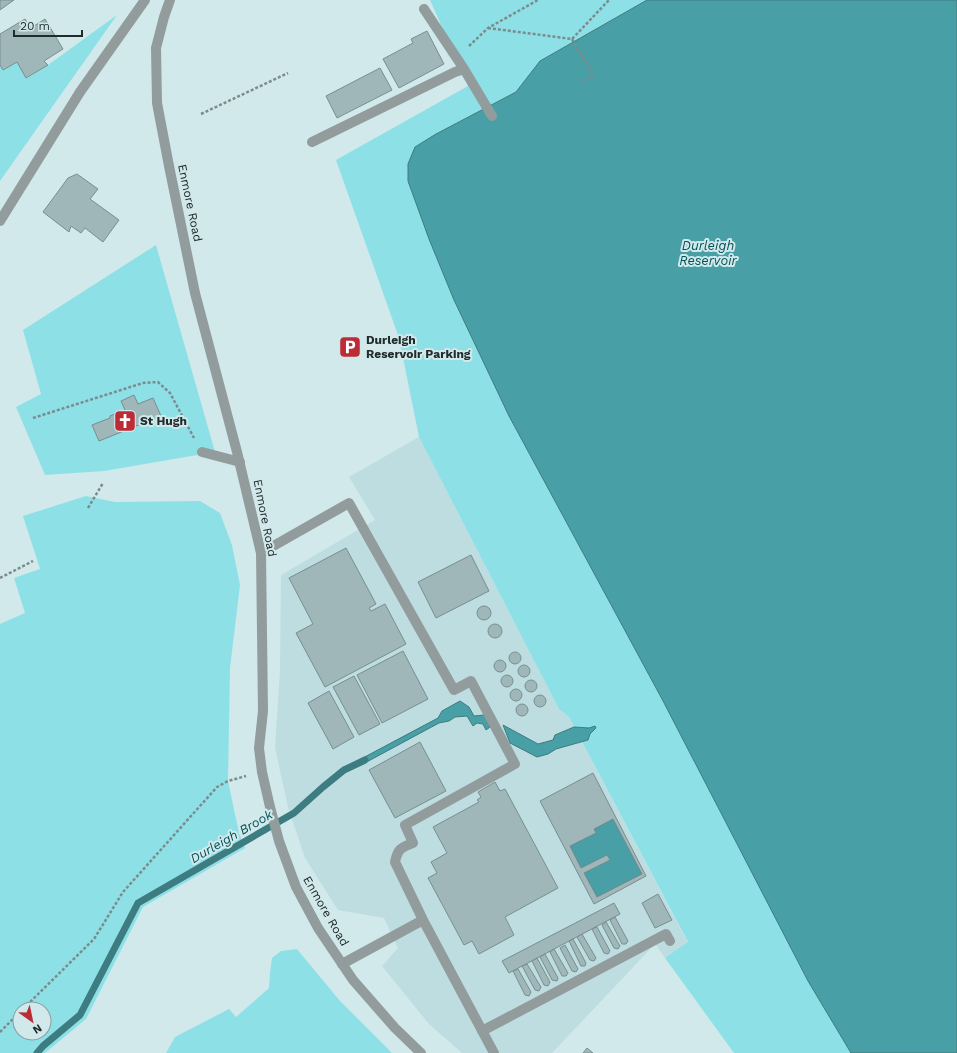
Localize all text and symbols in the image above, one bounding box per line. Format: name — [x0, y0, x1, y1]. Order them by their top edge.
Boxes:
scale bar — [14, 12, 82, 38]
text: 20 m — [20, 19, 50, 33]
street label: Enmore Road — [175, 163, 205, 243]
water label: Durleigh Reservoir — [679, 238, 738, 268]
place label: Durleigh Reservoir Parking — [366, 333, 471, 361]
parking icon: Durleigh Reservoir Parking — [337, 334, 363, 360]
church icon: St Hugh — [112, 408, 138, 434]
place label: St Hugh — [140, 414, 187, 428]
street label: Enmore Road — [251, 478, 279, 558]
water label: Durleigh Brook — [187, 806, 276, 866]
street label: Enmore Road — [300, 873, 352, 949]
north arrow — [12, 1001, 52, 1041]
text: N — [30, 1021, 44, 1037]

